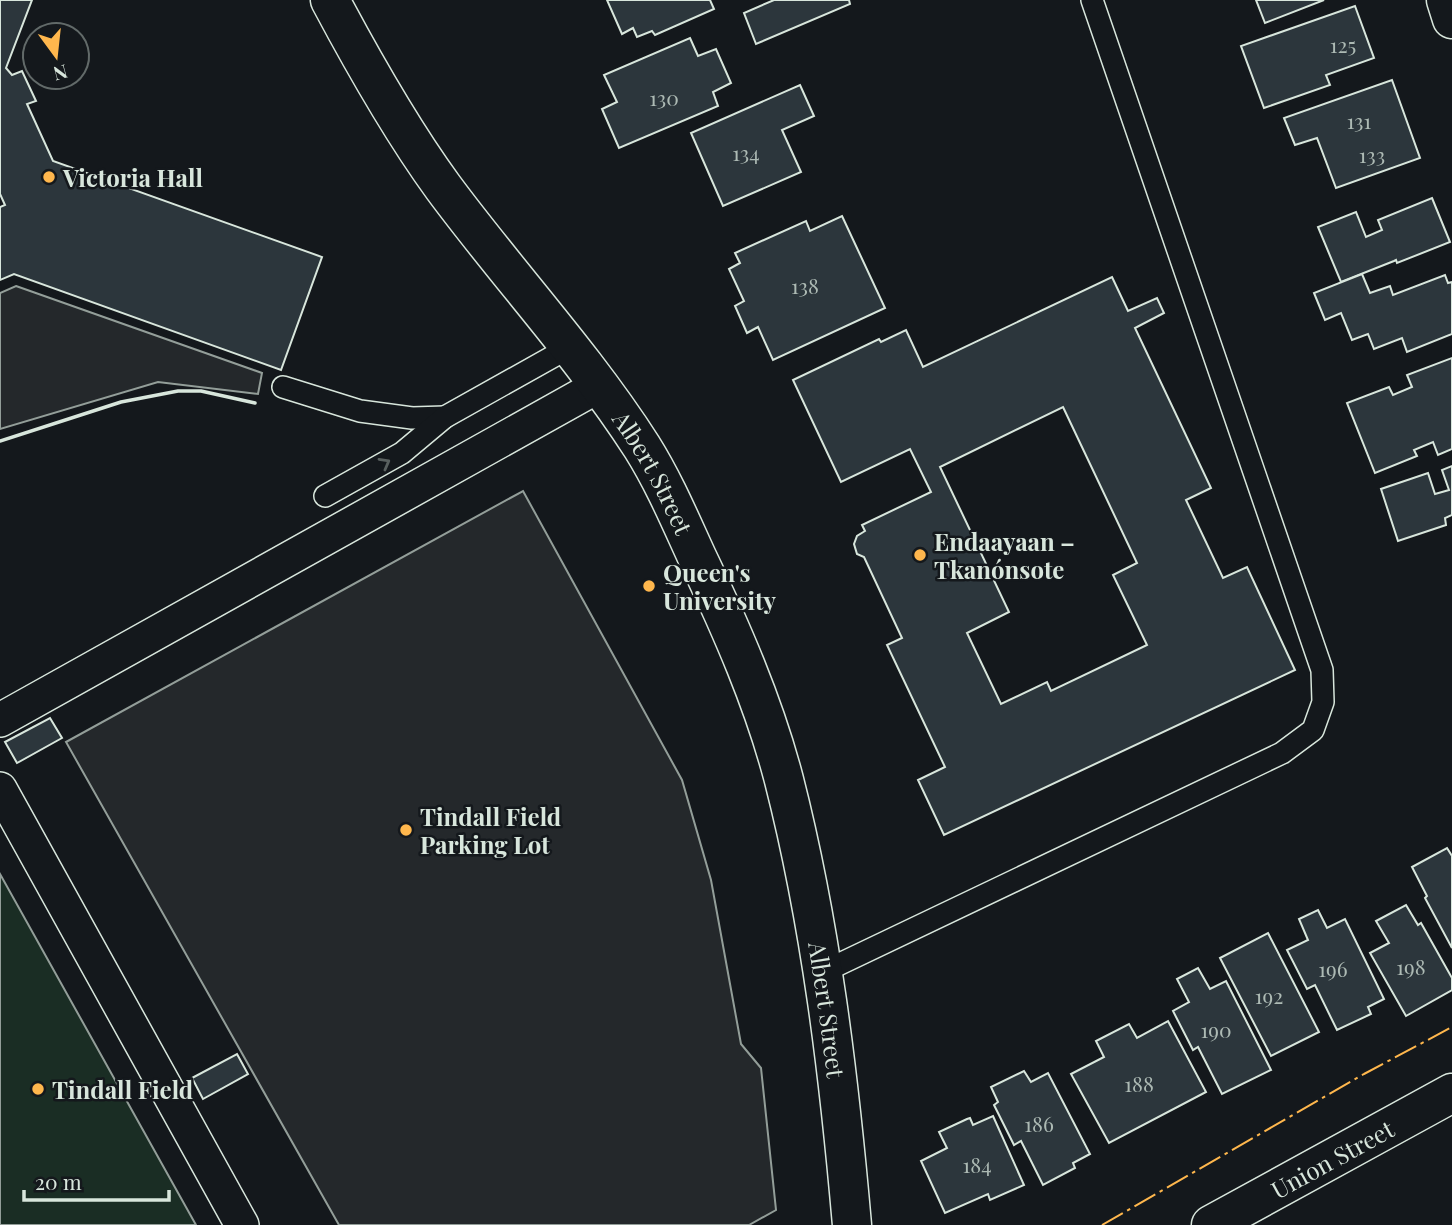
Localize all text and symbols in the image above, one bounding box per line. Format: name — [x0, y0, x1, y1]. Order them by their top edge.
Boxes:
north arrow — [21, 21, 91, 91]
house number: 125 — [1330, 30, 1356, 58]
text: N — [50, 59, 71, 88]
house number: 130 — [649, 83, 679, 111]
house number: 131 — [1347, 106, 1372, 134]
house number: 134 — [732, 138, 760, 166]
house number: 133 — [1359, 140, 1385, 168]
place label: Victoria Hall — [62, 161, 203, 193]
marker: Victoria Hall — [41, 169, 57, 185]
house number: 138 — [791, 271, 819, 299]
street label: Albert Street — [606, 403, 701, 540]
one-way arrow — [378, 458, 390, 471]
place label: Endaayaan – Tkanónsote — [934, 525, 1075, 585]
marker: Endaayaan – Tkanónsote — [912, 547, 928, 563]
place label: Queen's University — [663, 556, 776, 616]
marker: Queen's University — [641, 578, 657, 594]
place label: Tindall Field Parking Lot — [420, 800, 561, 860]
marker: Tindall Field Parking Lot — [398, 822, 414, 838]
street label: Albert Street — [802, 938, 853, 1080]
house number: 198 — [1396, 952, 1426, 980]
house number: 196 — [1318, 954, 1348, 982]
house number: 192 — [1255, 981, 1283, 1009]
house number: 190 — [1200, 1015, 1232, 1043]
house number: 188 — [1124, 1069, 1154, 1097]
place label: Tindall Field — [52, 1073, 193, 1105]
marker: Tindall Field — [30, 1081, 46, 1097]
house number: 186 — [1024, 1109, 1054, 1137]
street label: Union Street — [1265, 1112, 1400, 1205]
house number: 184 — [962, 1150, 992, 1178]
scale bar — [24, 1158, 170, 1202]
text: 20 m — [35, 1167, 82, 1195]

